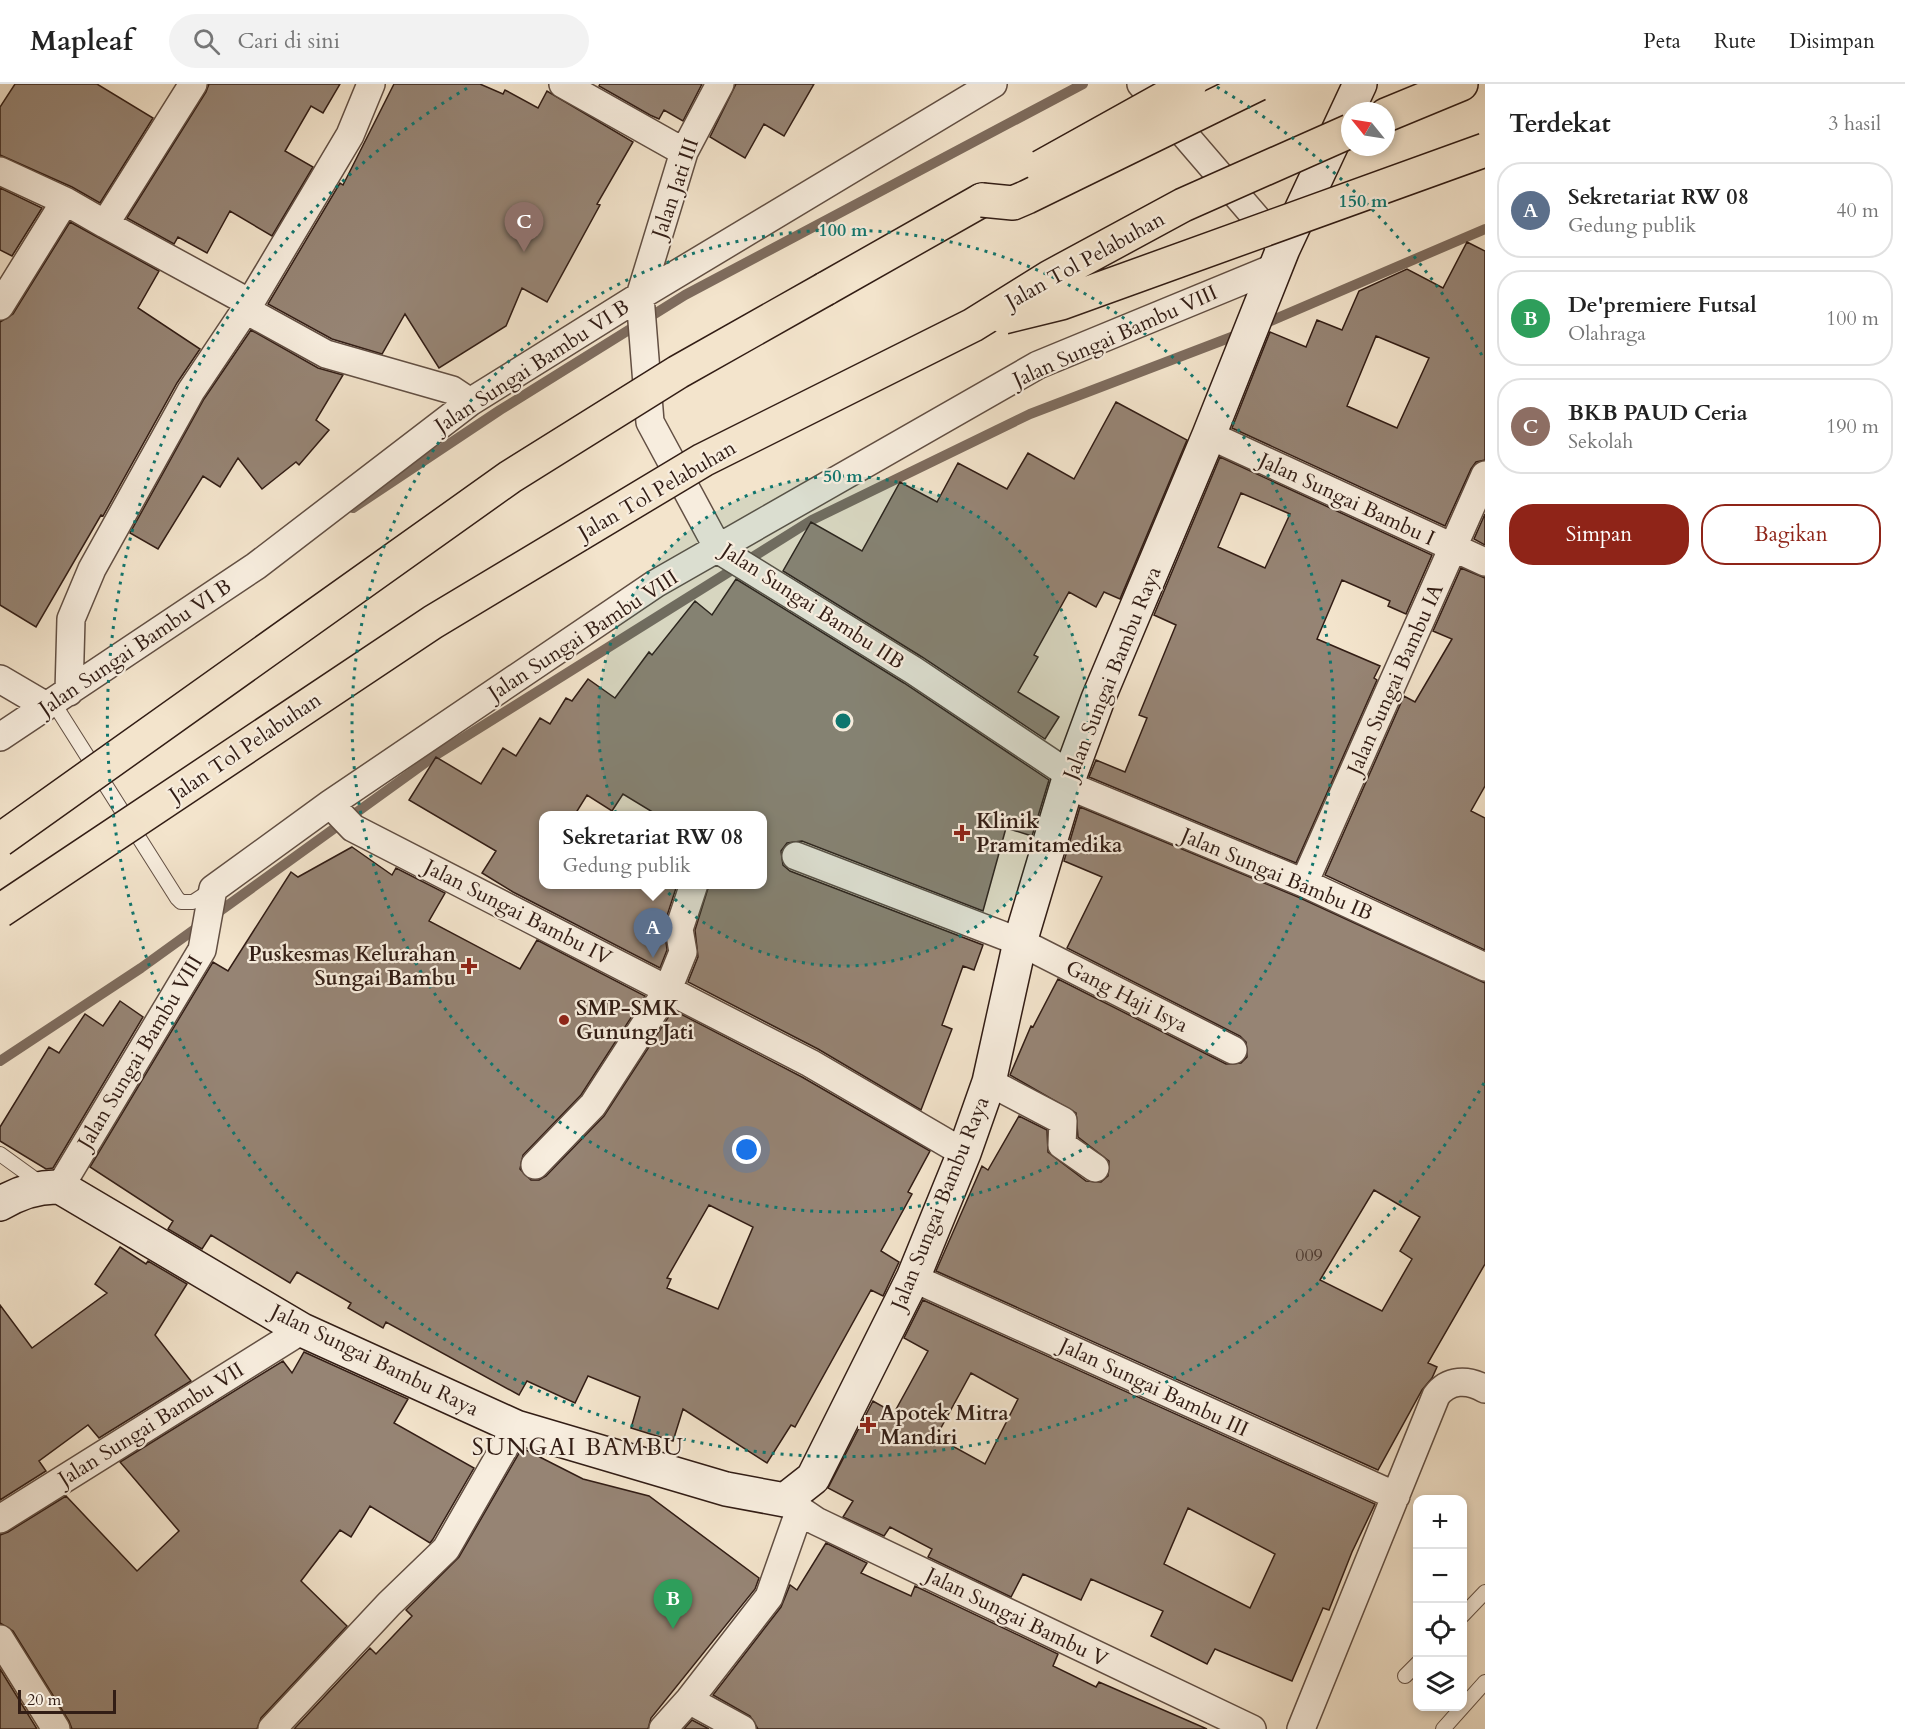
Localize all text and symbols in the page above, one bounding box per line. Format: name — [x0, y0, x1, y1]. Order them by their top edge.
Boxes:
search box — [169, 14, 589, 68]
text: Mapleaf — [30, 22, 133, 60]
icon: search — [190, 25, 223, 58]
text: Cari di sini — [238, 26, 340, 56]
text: Peta — [1643, 27, 1681, 56]
text: Rute — [1714, 27, 1756, 56]
text: Disimpan — [1789, 27, 1875, 56]
north arrow — [1341, 102, 1395, 156]
text: Terdekat — [1509, 106, 1611, 141]
text: 3 hasil — [1828, 110, 1881, 137]
street label: Jalan Jati III — [644, 134, 706, 245]
text: Sekretariat RW 08 — [1568, 182, 1749, 212]
text: 150 m — [1338, 189, 1388, 214]
text: A — [1523, 197, 1538, 224]
text: 40 m — [1836, 197, 1879, 224]
pin: C — [504, 202, 544, 252]
street label: Jalan Tol Pelabuhan — [998, 205, 1170, 318]
text: Gedung publik — [1568, 212, 1696, 239]
text: 100 m — [818, 218, 868, 243]
street label: Jalan Sungai Bambu VIII — [1006, 278, 1222, 396]
text: De'premiere Futsal — [1568, 290, 1757, 320]
street label: Jalan Sungai Bambu VI B — [427, 293, 635, 442]
text: B — [1523, 305, 1538, 332]
text: 100 m — [1826, 305, 1879, 332]
text: Olahraga — [1568, 320, 1646, 347]
text: BKB PAUD Ceria — [1568, 398, 1748, 428]
text: C — [1523, 413, 1538, 440]
text: 190 m — [1826, 413, 1879, 440]
text: Sekolah — [1568, 428, 1633, 455]
street label: Jalan Tol Pelabuhan — [570, 433, 741, 549]
street label: Jalan Sungai Bambu I — [1251, 445, 1440, 553]
text: 50 m — [823, 464, 863, 489]
button: Simpan — [1509, 504, 1689, 565]
button: Bagikan — [1701, 504, 1881, 565]
street label: Jalan Sungai Bambu IIB — [713, 535, 910, 677]
street label: Jalan Sungai Bambu Raya — [1055, 562, 1169, 787]
street label: Jalan Sungai Bambu VIII — [480, 563, 684, 709]
street label: Jalan Sungai Bambu VI B — [31, 572, 237, 724]
street label: Jalan Sungai Bambu IA — [1339, 579, 1451, 782]
street label: Jalan Tol Pelabuhan — [161, 686, 327, 811]
centre of rings — [833, 711, 853, 731]
place label: Klinik Pramitamedika — [976, 807, 1123, 860]
popup — [539, 811, 767, 889]
street label: Jalan Sungai Bambu IB — [1174, 820, 1377, 928]
text: Sekretariat RW 08 — [563, 822, 743, 852]
marker: Klinik Pramitamedika — [953, 824, 971, 842]
street label: Jalan Sungai Bambu IV — [416, 851, 617, 973]
text: Gedung publik — [563, 852, 691, 879]
pin: A — [634, 908, 672, 958]
place label: Puskesmas Kelurahan Sungai Bambu — [248, 940, 456, 993]
street label: Jalan Sungai Bambu VIII — [70, 950, 210, 1157]
street label: Gang Haji Isya — [1061, 953, 1193, 1040]
marker: Puskesmas Kelurahan Sungai Bambu — [460, 957, 478, 975]
place label: SMP-SMK Gunung Jati — [576, 994, 694, 1047]
marker: SMP-SMK Gunung Jati — [557, 1013, 571, 1027]
street label: Jalan Sungai Bambu Raya — [883, 1092, 997, 1317]
your location — [732, 1135, 761, 1164]
house number: 009 — [1295, 1243, 1323, 1268]
street label: Jalan Sungai Bambu Raya — [263, 1296, 484, 1423]
street label: Jalan Sungai Bambu III — [1052, 1330, 1253, 1444]
street label: Jalan Sungai Bambu VII — [50, 1355, 250, 1495]
place label: Apotek Mitra Mandiri — [880, 1399, 1009, 1452]
marker: Apotek Mitra Mandiri — [861, 1418, 875, 1432]
district label: SUNGAI BAMBU — [472, 1431, 684, 1464]
map controls — [1413, 1495, 1467, 1711]
button: + — [1413, 1495, 1467, 1549]
button: − — [1413, 1549, 1467, 1603]
street label: Jalan Sungai Bambu V — [918, 1559, 1113, 1674]
pin: B — [654, 1580, 692, 1629]
button: locate — [1413, 1603, 1467, 1657]
button: layers — [1413, 1657, 1467, 1711]
scale bar — [18, 1687, 116, 1714]
text: 20 m — [27, 1689, 61, 1711]

